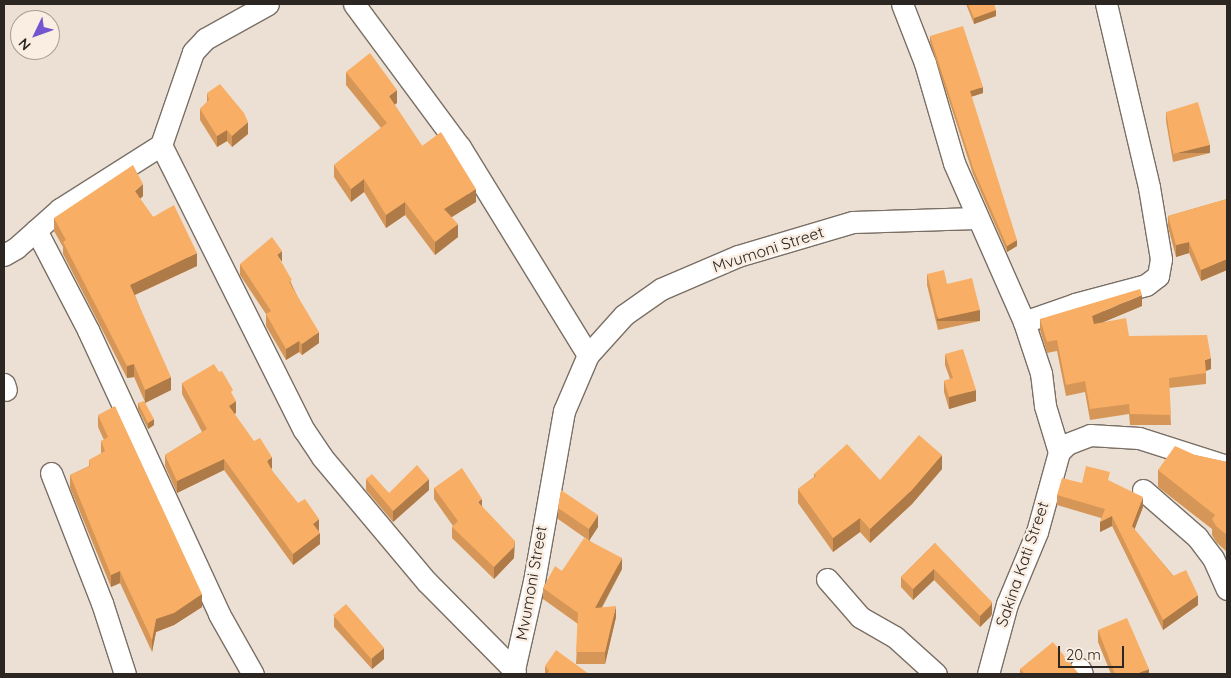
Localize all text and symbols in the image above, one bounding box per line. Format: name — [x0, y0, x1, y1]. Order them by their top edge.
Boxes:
north arrow — [10, 10, 60, 60]
text: N — [14, 35, 35, 54]
street label: Mvumoni Street — [710, 222, 826, 276]
street label: Sakina Kati Street — [992, 499, 1052, 629]
street label: Mvumoni Street — [511, 524, 551, 642]
scale bar — [1061, 636, 1127, 668]
text: 20 m — [1066, 645, 1101, 664]

